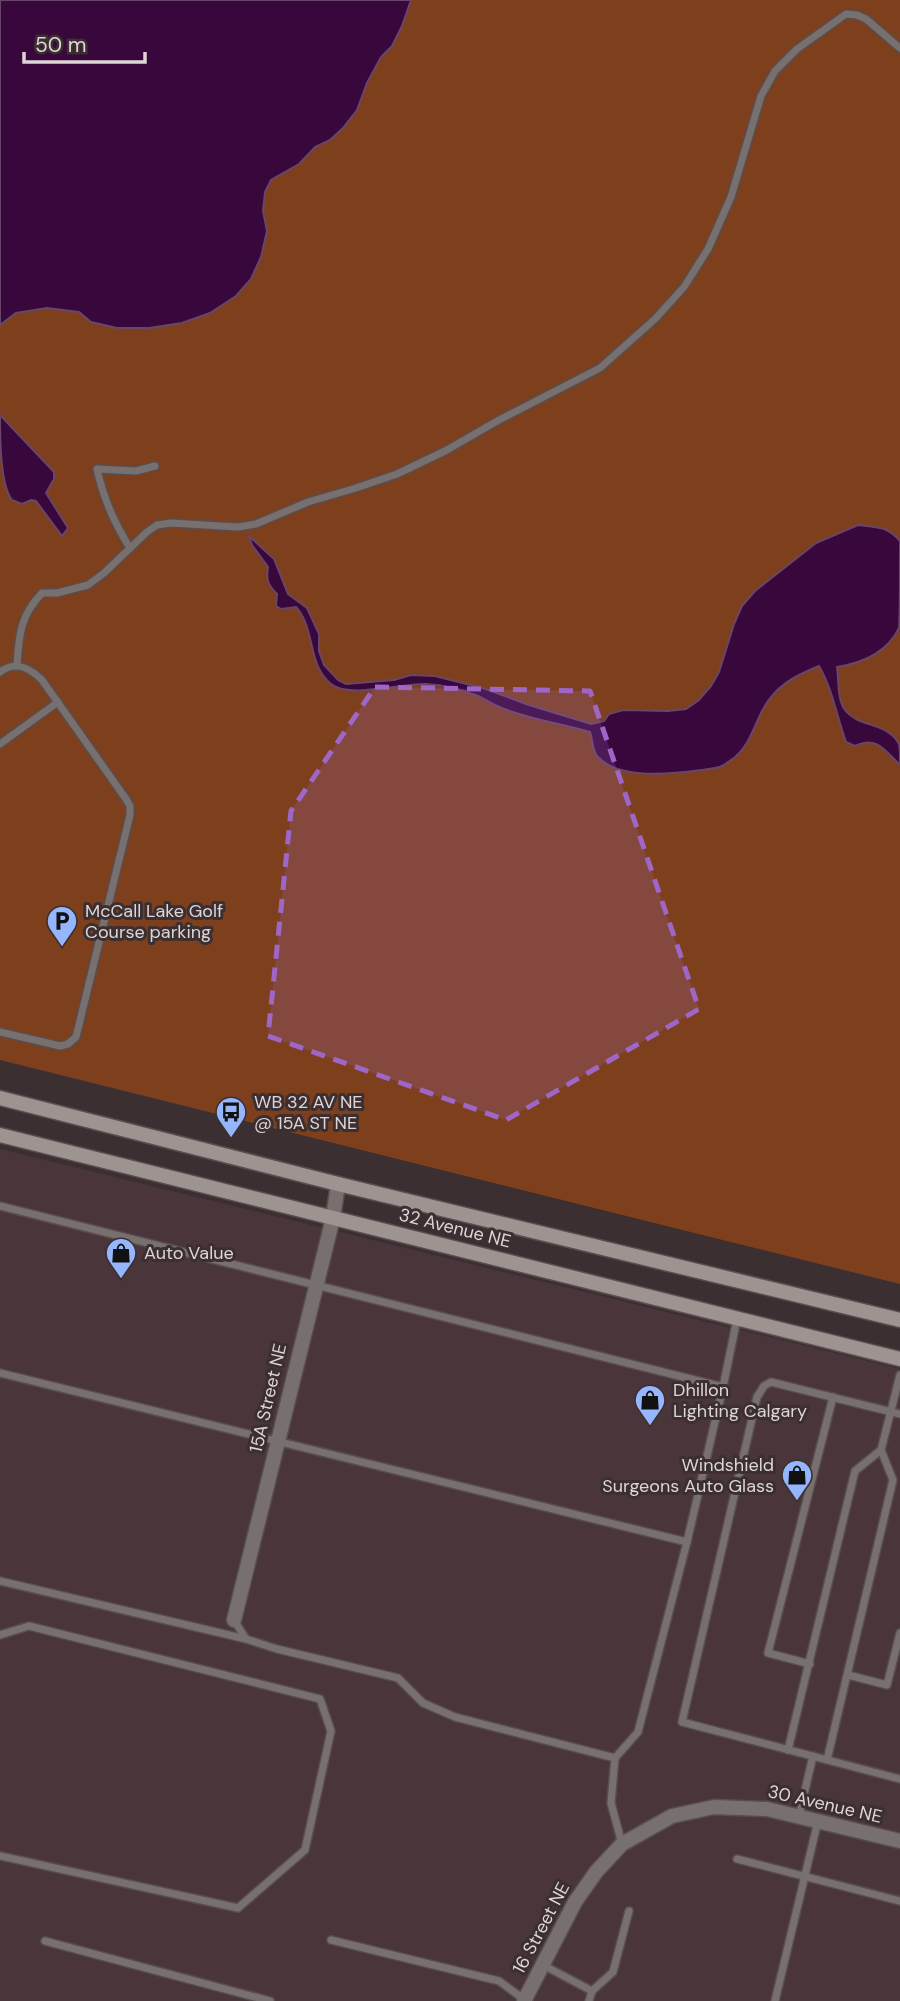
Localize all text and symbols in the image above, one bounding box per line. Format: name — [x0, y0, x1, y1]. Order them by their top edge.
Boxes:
scale bar — [24, 21, 145, 65]
text: 50 m — [35, 31, 86, 59]
place label: McCall Lake Golf Course parking — [85, 899, 223, 944]
parking icon: McCall Lake Golf Course parking — [45, 904, 79, 948]
place label: WB 32 AV NE @ 15A ST NE — [254, 1090, 363, 1135]
bus stop icon: WB 32 AV NE @ 15A ST NE — [214, 1095, 248, 1139]
street label: 32 Avenue NE — [397, 1203, 513, 1253]
shop icon: Auto Value — [104, 1236, 138, 1280]
place label: Auto Value — [144, 1241, 234, 1265]
street label: 15A Street NE — [244, 1341, 292, 1455]
place label: Dhillon Lighting Calgary — [673, 1378, 807, 1423]
shop icon: Dhillon Lighting Calgary — [633, 1383, 667, 1427]
place label: Windshield Surgeons Auto Glass — [602, 1453, 774, 1498]
shop icon: Windshield Surgeons Auto Glass — [780, 1458, 814, 1502]
street label: 30 Avenue NE — [766, 1779, 884, 1829]
street label: 16 Street NE — [507, 1878, 575, 1978]

